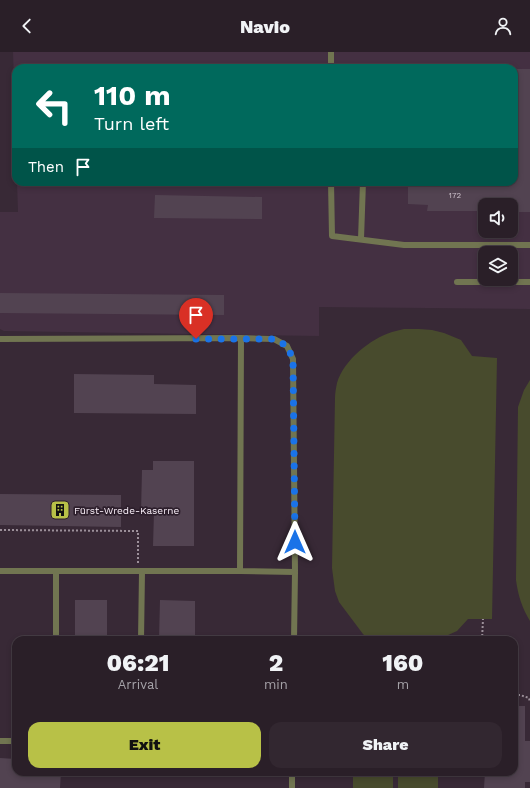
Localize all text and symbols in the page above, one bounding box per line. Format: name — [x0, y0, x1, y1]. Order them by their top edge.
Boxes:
icon: back — [16, 15, 38, 37]
icon: person — [492, 15, 514, 37]
text: Navio — [240, 16, 290, 37]
text: 110 m — [94, 79, 171, 112]
icon: left — [28, 80, 80, 132]
text: Turn left — [94, 113, 169, 134]
icon: arrive — [72, 156, 94, 178]
text: Then — [28, 158, 64, 176]
house number: 172 — [449, 191, 461, 200]
map controls — [478, 198, 518, 286]
button: sound — [478, 198, 518, 238]
button: layers — [478, 246, 518, 286]
pin — [179, 298, 213, 339]
icon: arrive — [185, 304, 207, 326]
building icon: Fürst-Wrede-Kaserne — [49, 499, 71, 521]
place label: Fürst-Wrede-Kaserne — [74, 505, 179, 516]
position arrow — [274, 521, 316, 563]
text: 06:21 — [107, 649, 169, 677]
text: 2 — [269, 649, 283, 677]
text: 160 — [382, 649, 424, 677]
text: Arrival — [118, 677, 158, 692]
text: min — [264, 677, 288, 692]
text: m — [397, 677, 409, 692]
button: Exit — [28, 722, 261, 768]
button: Share — [269, 722, 502, 768]

